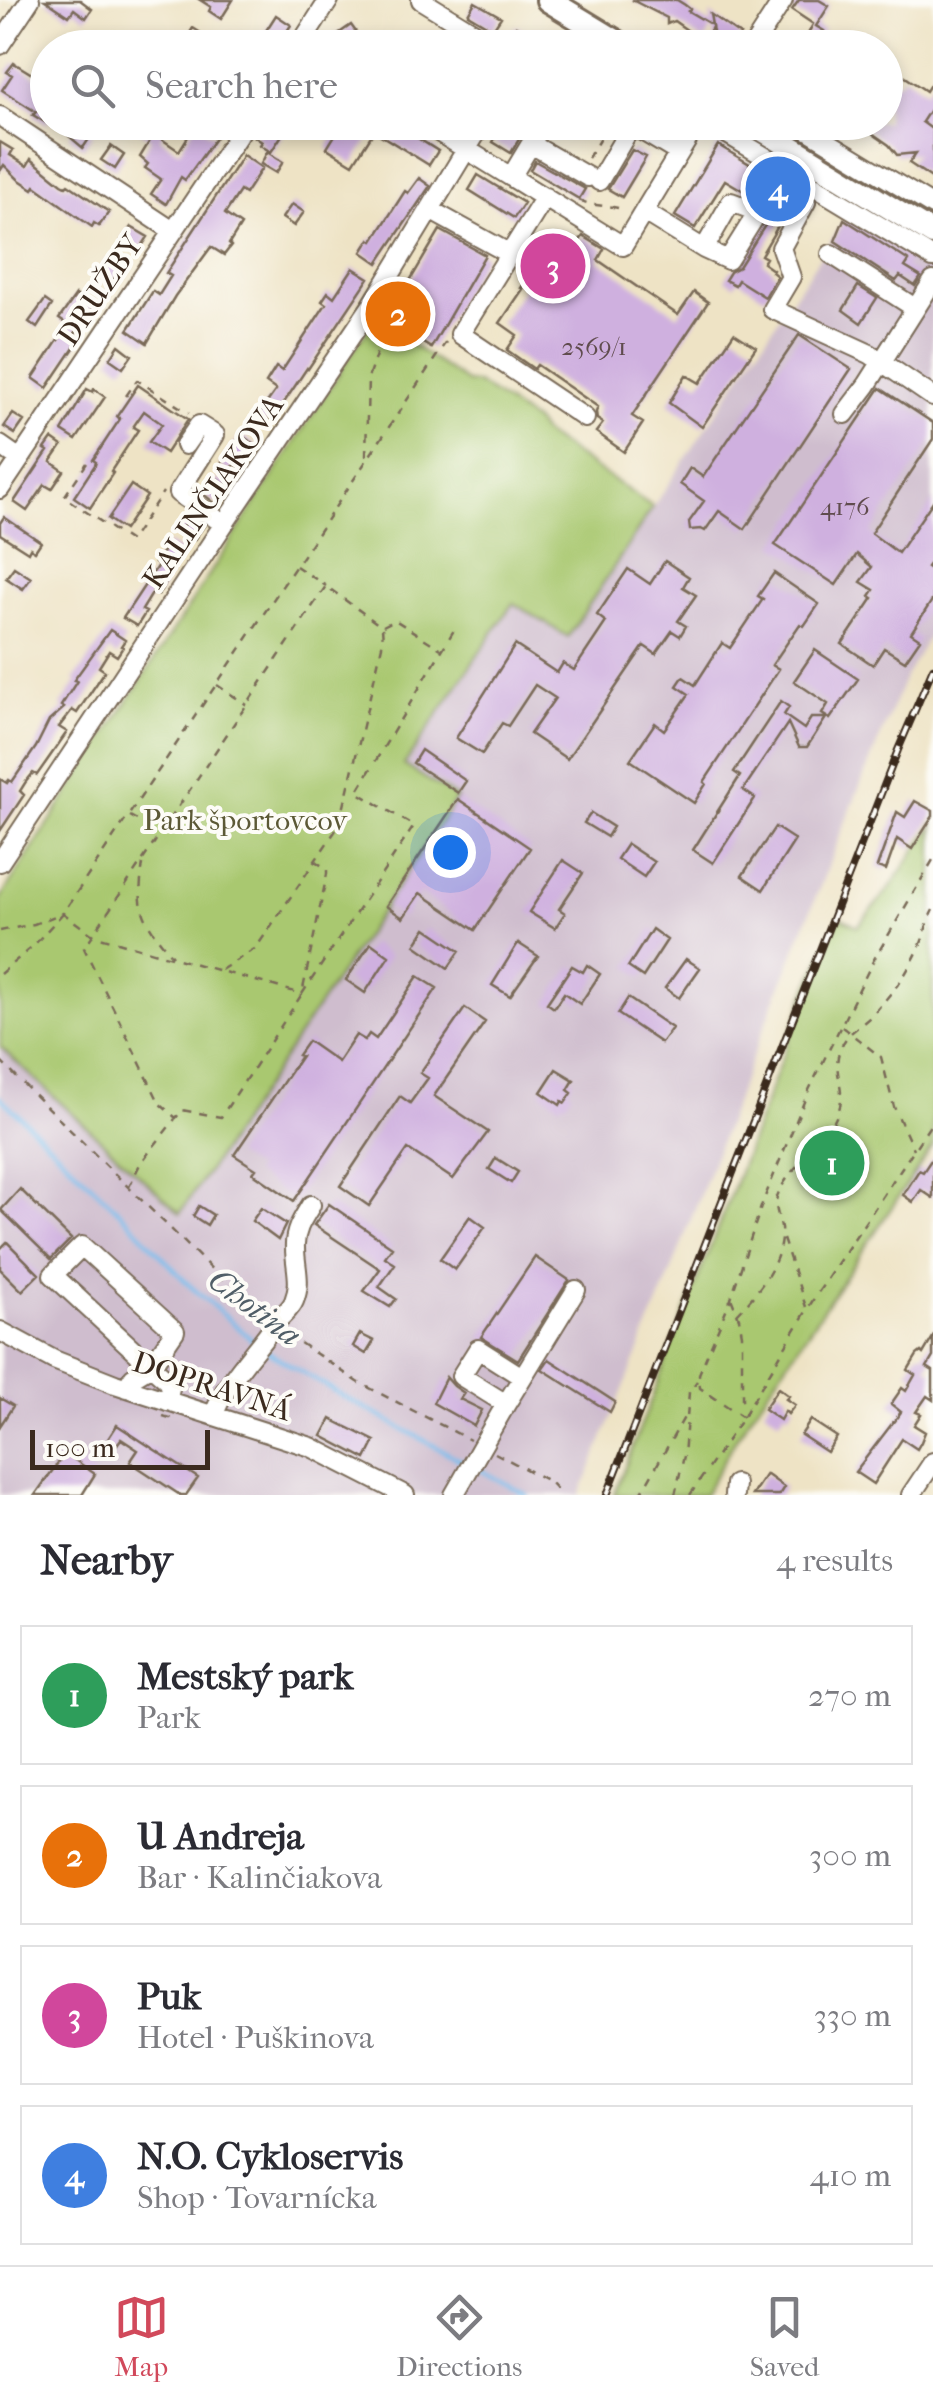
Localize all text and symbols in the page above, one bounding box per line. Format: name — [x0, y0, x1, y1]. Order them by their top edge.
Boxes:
search box — [30, 30, 903, 140]
icon: search — [65, 58, 120, 113]
text: Search here — [145, 63, 338, 108]
pin: 4 — [746, 152, 810, 226]
street label: DRUŽBY — [51, 227, 151, 353]
pin: 3 — [520, 228, 586, 304]
pin: 2 — [366, 276, 430, 352]
house number: 2569/1 — [561, 332, 627, 361]
street label: KALINČIAKOVA — [136, 389, 291, 596]
house number: 4176 — [820, 492, 870, 521]
park label: Park športovcov — [143, 803, 348, 838]
your location — [425, 827, 476, 878]
pin: 1 — [800, 1126, 864, 1200]
water label: Chotina — [201, 1261, 308, 1354]
street label: DOPRAVNÁ — [128, 1344, 296, 1429]
scale bar — [30, 1425, 210, 1470]
text: 100 m — [45, 1431, 115, 1464]
text: Nearby — [40, 1536, 172, 1585]
text: 4 results — [776, 1542, 893, 1579]
text: Mestský park — [137, 1654, 353, 1699]
text: 1 — [69, 1677, 80, 1714]
text: 270 m — [808, 1677, 891, 1714]
text: Park — [137, 1699, 201, 1736]
text: U Andreja — [137, 1814, 304, 1859]
text: 2 — [66, 1837, 83, 1874]
text: 300 m — [809, 1837, 891, 1874]
text: Bar · Kalinčiakova — [137, 1859, 382, 1896]
text: Puk — [137, 1974, 201, 2019]
text: 3 — [68, 1997, 81, 2034]
text: 330 m — [814, 1997, 891, 2034]
text: Hotel · Puškinova — [137, 2019, 374, 2056]
text: N.O. Cykloservis — [137, 2134, 403, 2179]
text: 4 — [65, 2157, 84, 2194]
text: 410 m — [810, 2157, 891, 2194]
text: Shop · Tovarnícka — [137, 2179, 376, 2216]
tab: Map — [114, 2290, 169, 2383]
tab: Directions — [396, 2290, 522, 2383]
tab: Saved — [750, 2290, 819, 2383]

